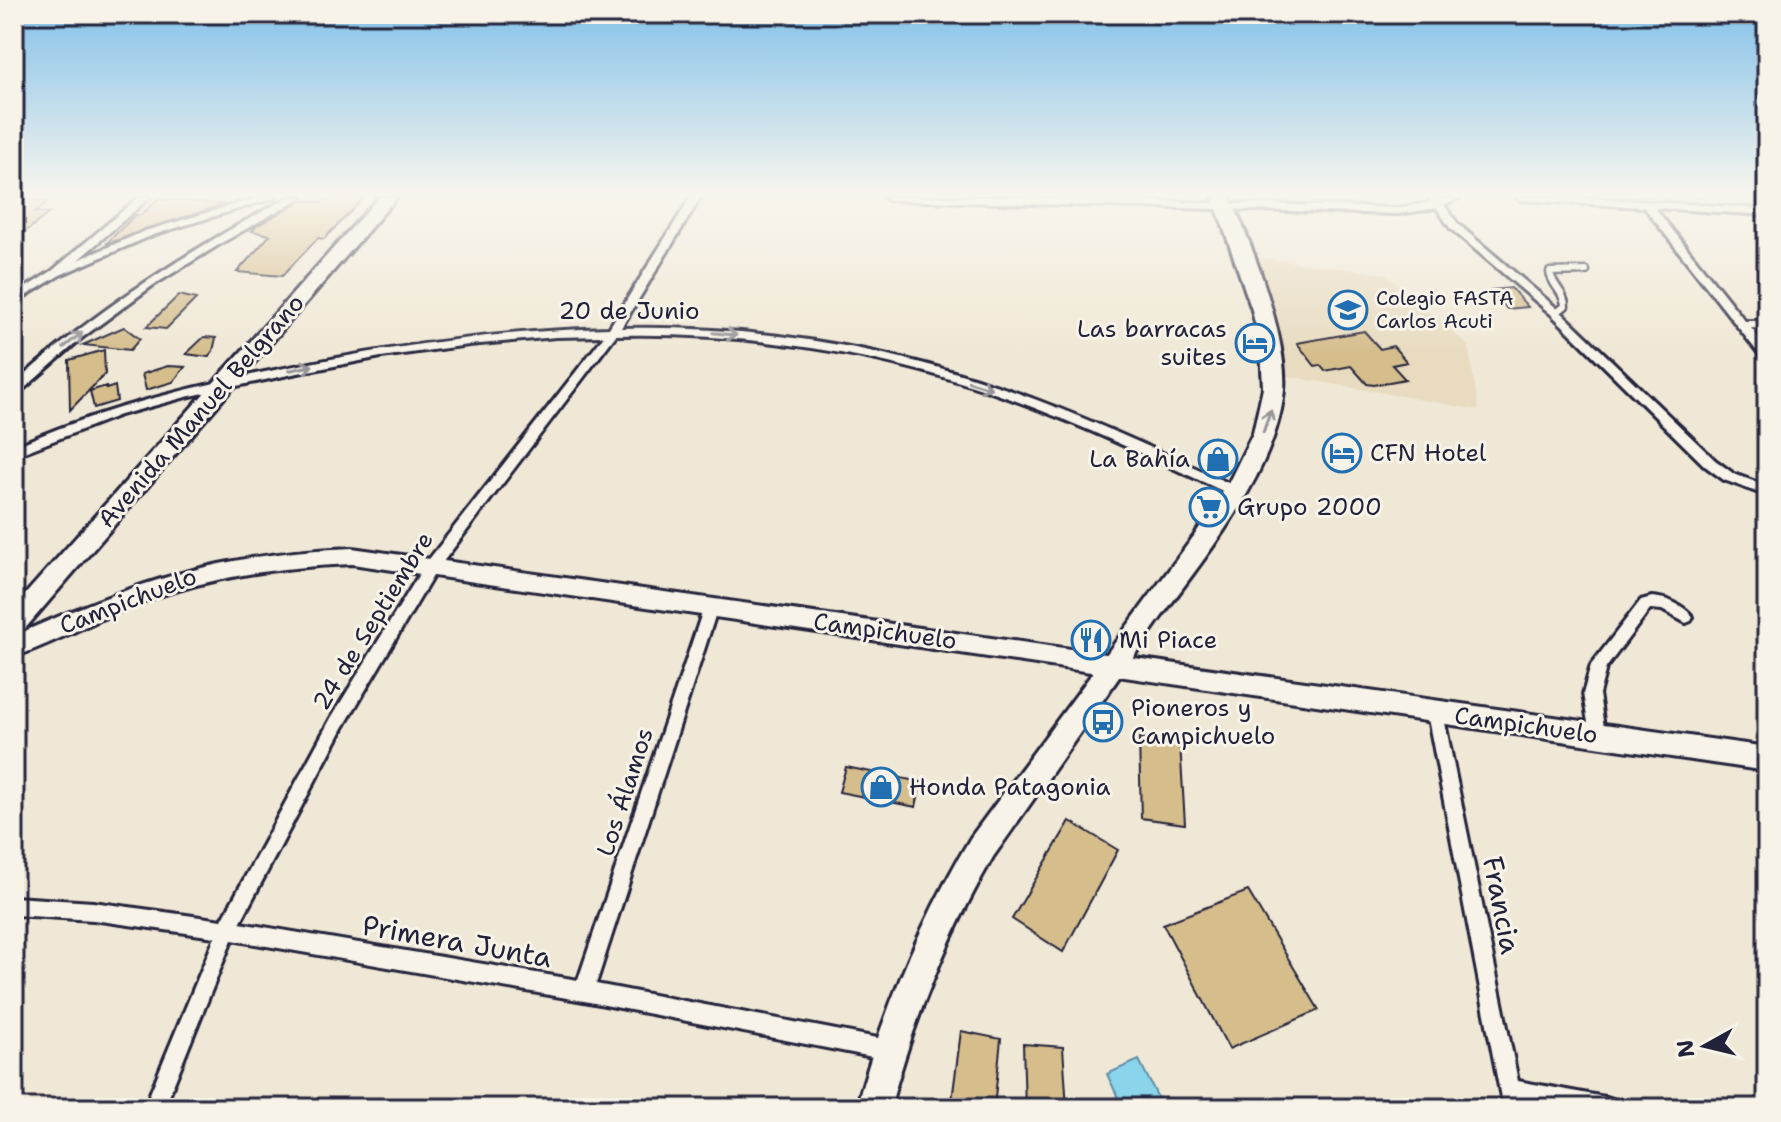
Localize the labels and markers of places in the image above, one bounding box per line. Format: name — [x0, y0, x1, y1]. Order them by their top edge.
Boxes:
place label: Colegio FASTA Carlos Acuti — [1376, 285, 1513, 334]
school or university icon: Colegio FASTA Carlos Acuti — [1327, 289, 1369, 331]
place label: Las barracas suites — [1077, 313, 1227, 373]
hotel icon: Las barracas suites — [1234, 322, 1276, 364]
hotel icon: CFN Hotel — [1321, 432, 1363, 474]
place label: CFN Hotel — [1370, 437, 1487, 469]
shop icon: La Bahía — [1197, 438, 1239, 480]
place label: La Bahía — [1089, 443, 1190, 475]
supermarket icon: Grupo 2000 — [1188, 486, 1230, 528]
place label: Grupo 2000 — [1237, 491, 1382, 523]
restaurant icon: Mi Piace — [1070, 619, 1112, 661]
place label: Mi Piace — [1119, 624, 1217, 656]
place label: Pioneros y Campichuelo — [1131, 692, 1275, 752]
bus stop icon: Pioneros y Campichuelo — [1082, 701, 1124, 743]
shop icon: Honda Patagonia — [860, 766, 902, 808]
place label: Honda Patagonia — [909, 771, 1111, 803]

